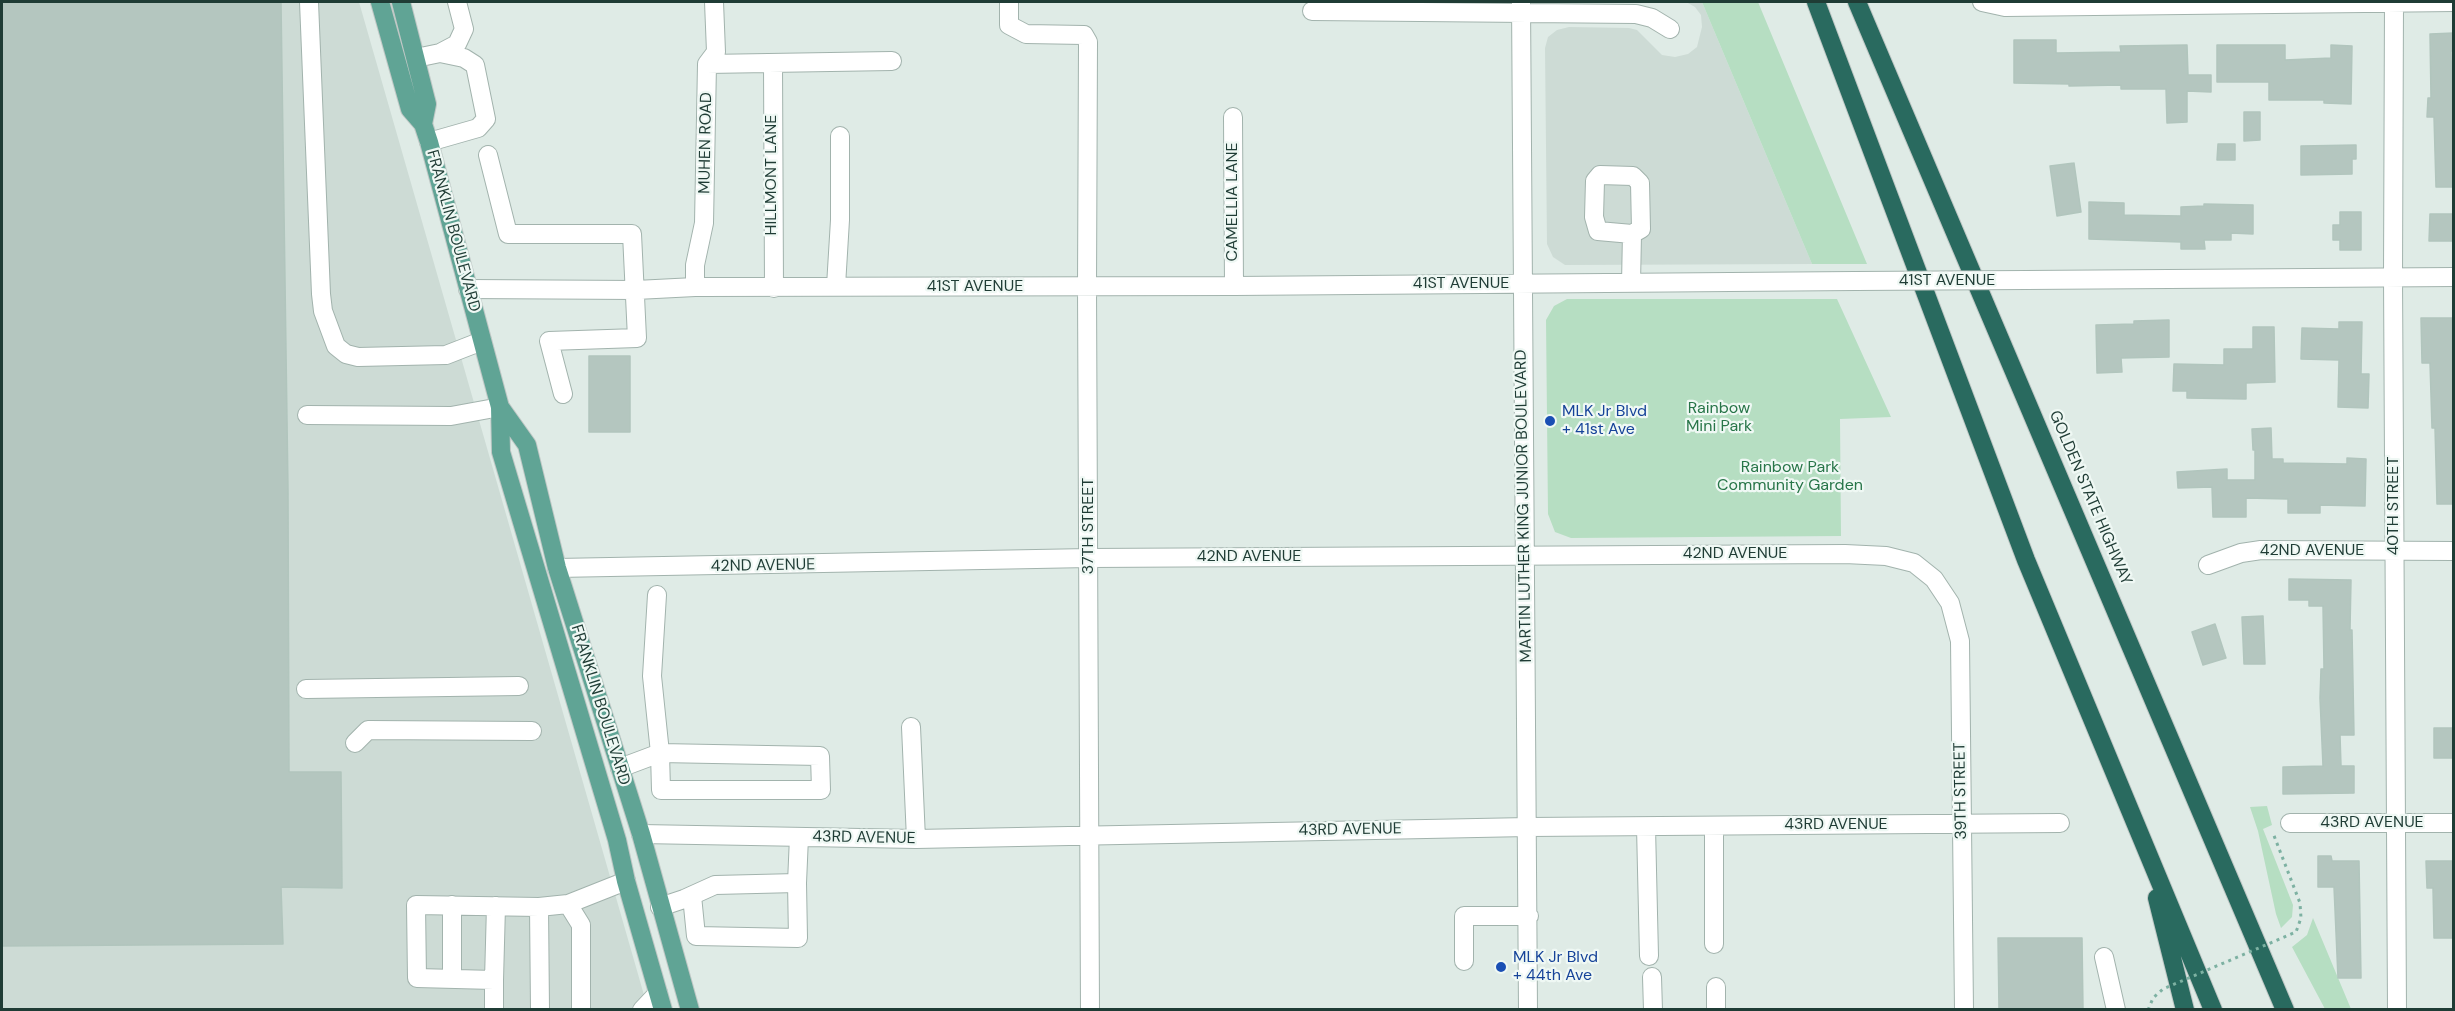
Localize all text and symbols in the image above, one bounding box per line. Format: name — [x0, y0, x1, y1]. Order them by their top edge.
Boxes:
street label: MUHEN ROAD — [696, 92, 716, 194]
street label: HILLMONT LANE — [762, 115, 782, 235]
street label: CAMELLIA LANE — [1223, 143, 1243, 261]
street label: FRANKLIN BOULEVARD — [422, 148, 484, 314]
street label: 41ST AVENUE — [1899, 271, 1995, 291]
street label: 41ST AVENUE — [1413, 274, 1509, 294]
street label: 41ST AVENUE — [927, 277, 1023, 297]
street label: MARTIN LUTHER KING JUNIOR BOULEVARD — [1512, 349, 1536, 663]
park label: Rainbow Mini Park — [1686, 399, 1752, 437]
place label: MLK Jr Blvd + 41st Ave — [1562, 402, 1647, 440]
street label: GOLDEN STATE HIGHWAY — [2045, 408, 2135, 588]
marker: MLK Jr Blvd + 41st Ave — [1543, 414, 1557, 428]
street label: 40TH STREET — [2384, 457, 2404, 555]
park label: Rainbow Park Community Garden — [1717, 458, 1863, 496]
street label: 37TH STREET — [1079, 478, 1099, 574]
street label: 42ND AVENUE — [2260, 541, 2364, 561]
street label: 42ND AVENUE — [1683, 544, 1787, 564]
street label: 42ND AVENUE — [1197, 547, 1301, 567]
street label: 42ND AVENUE — [711, 555, 815, 577]
street label: FRANKLIN BOULEVARD — [566, 622, 634, 788]
street label: 39TH STREET — [1951, 742, 1971, 840]
street label: 43RD AVENUE — [2320, 813, 2424, 833]
street label: 43RD AVENUE — [1784, 815, 1888, 835]
street label: 43RD AVENUE — [1298, 819, 1402, 841]
street label: 43RD AVENUE — [812, 827, 916, 849]
place label: MLK Jr Blvd + 44th Ave — [1513, 948, 1598, 986]
marker: MLK Jr Blvd + 44th Ave — [1494, 960, 1508, 974]

